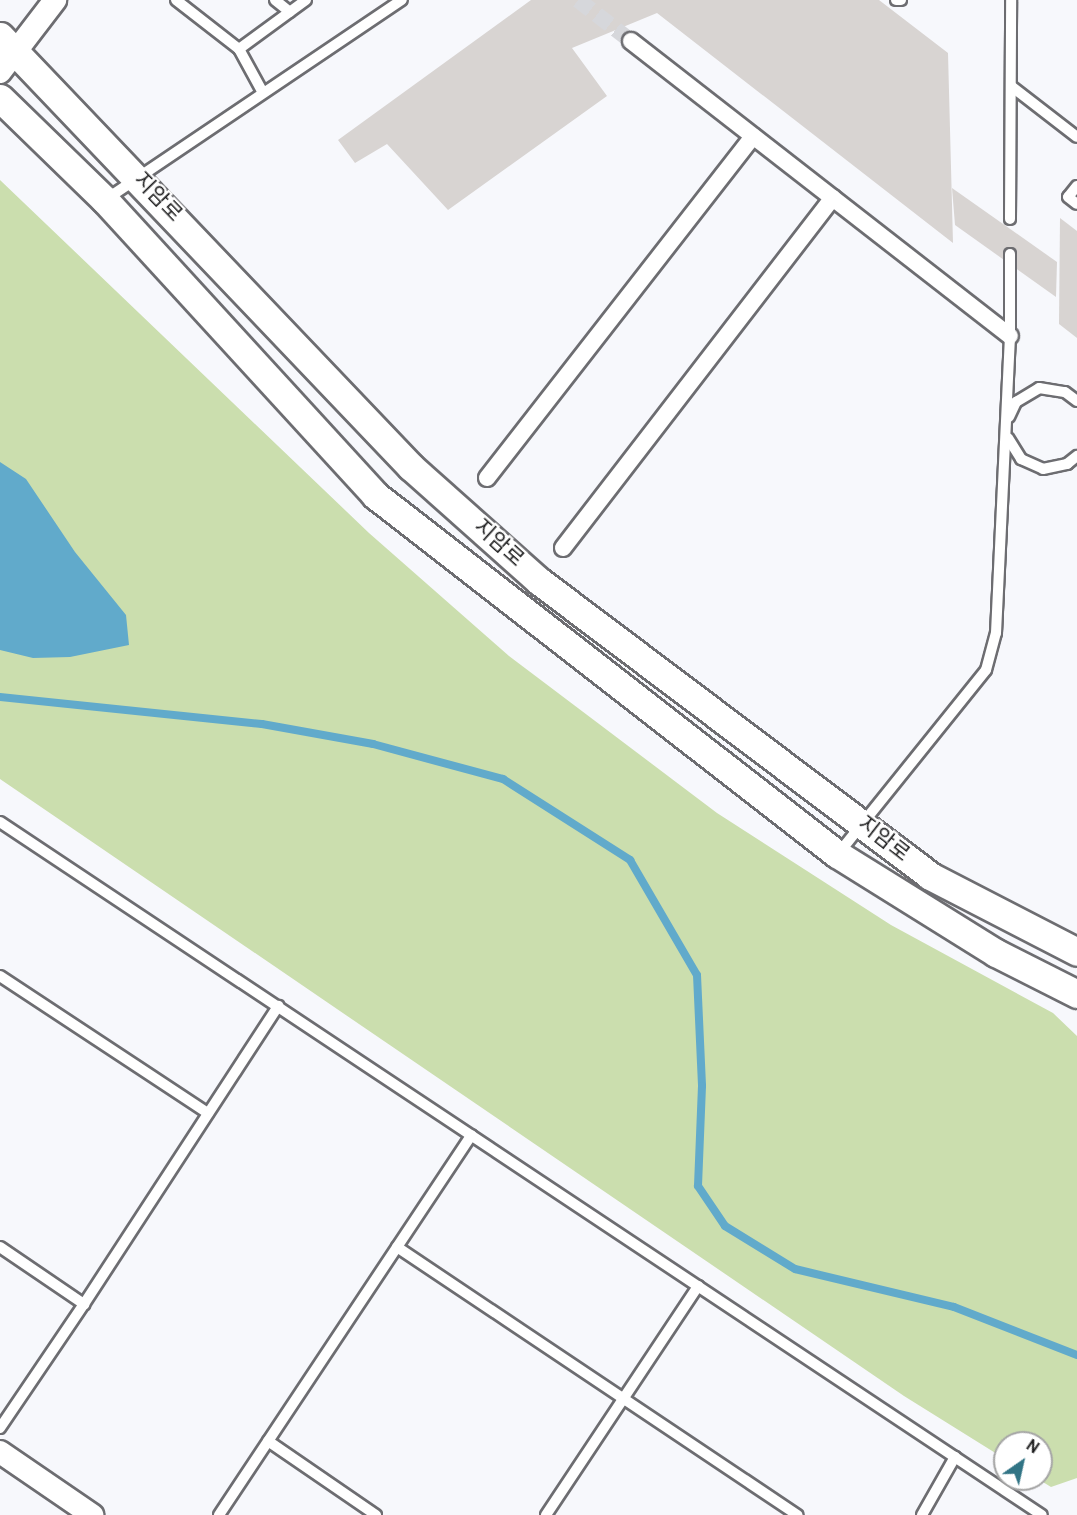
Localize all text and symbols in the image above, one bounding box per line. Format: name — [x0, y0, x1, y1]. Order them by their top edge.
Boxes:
street label: 지암로 — [128, 168, 186, 228]
street label: 지암로 — [468, 515, 528, 573]
street label: 지암로 — [852, 812, 914, 868]
north arrow — [993, 1431, 1053, 1491]
text: N — [1022, 1436, 1042, 1459]

